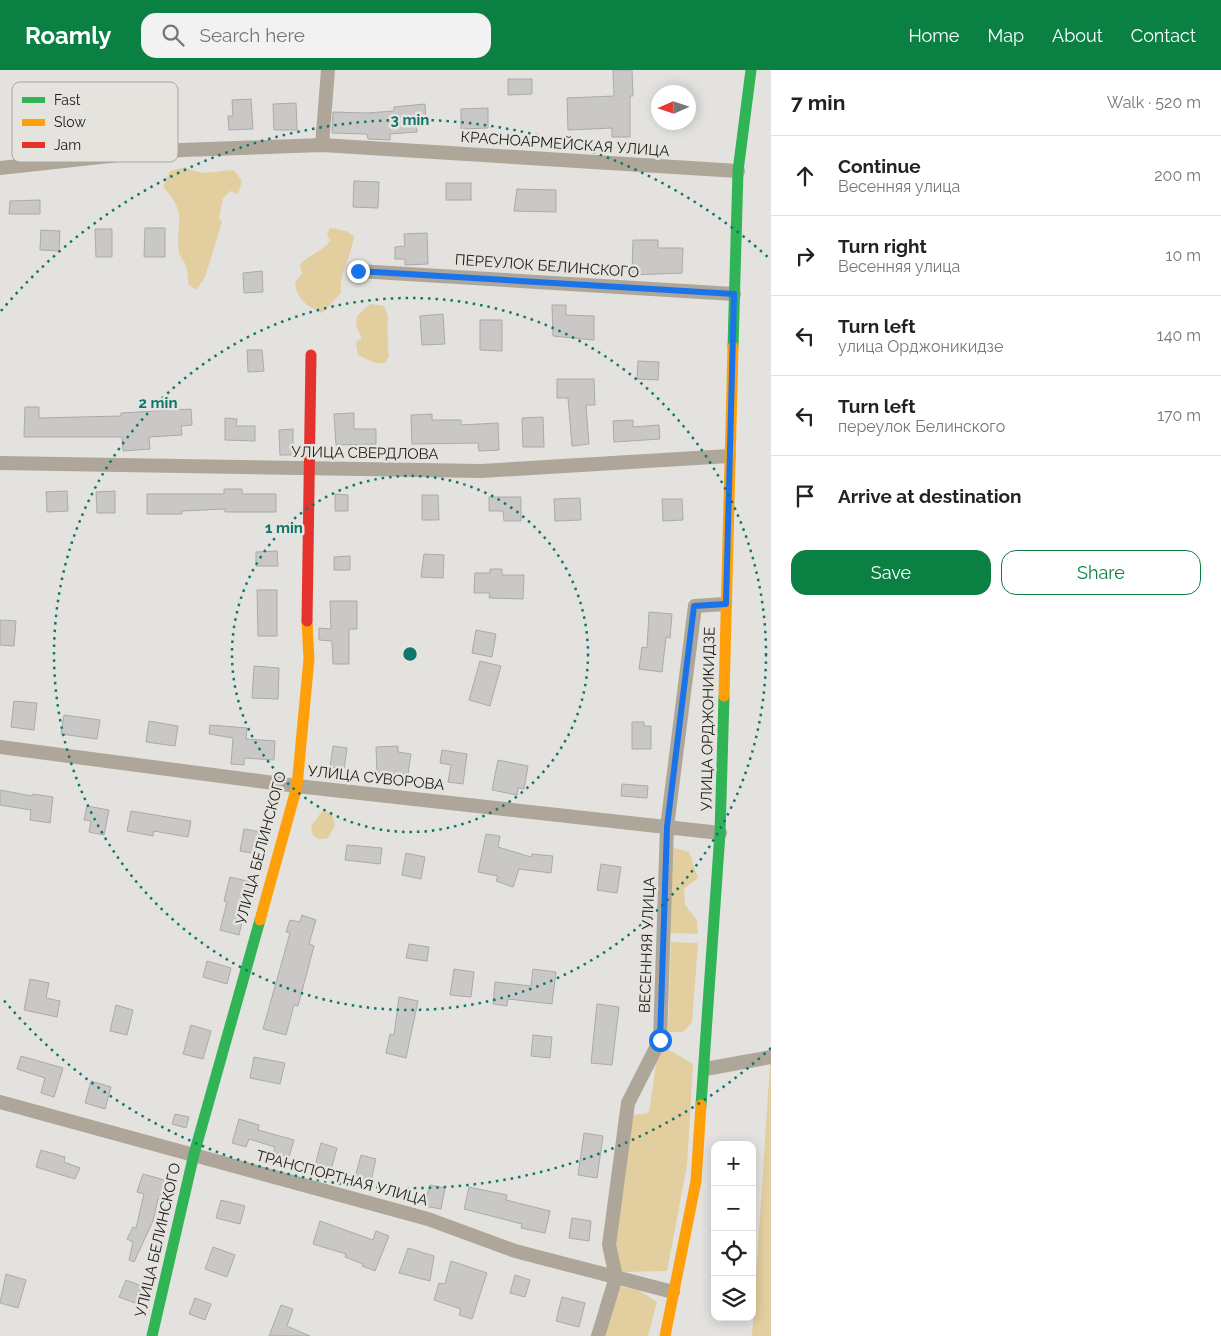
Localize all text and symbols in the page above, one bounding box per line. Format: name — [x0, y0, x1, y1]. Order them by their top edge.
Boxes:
search box — [141, 13, 491, 58]
text: Roamly — [25, 21, 111, 50]
icon: search — [159, 21, 187, 49]
text: Search here — [199, 24, 305, 46]
text: Home — [908, 25, 959, 46]
text: Map — [987, 25, 1024, 46]
text: About — [1052, 25, 1103, 46]
text: Contact — [1131, 25, 1196, 46]
legend — [12, 82, 178, 162]
north arrow — [651, 85, 696, 130]
text: 7 min — [791, 90, 845, 115]
text: Fast — [54, 92, 81, 108]
text: Walk · 520 m — [1107, 93, 1201, 112]
text: 3 min — [391, 111, 429, 129]
text: Slow — [54, 114, 86, 130]
street label: КРАСНОАРМЕЙСКАЯ УЛИЦА — [460, 128, 670, 160]
text: Jam — [54, 137, 81, 153]
text: Continue — [838, 155, 921, 177]
icon: ahead — [791, 162, 819, 190]
text: 200 m — [1154, 166, 1201, 185]
text: Весенняя улица — [838, 177, 960, 196]
text: Turn right — [838, 235, 927, 257]
icon: right — [791, 242, 819, 270]
text: 10 m — [1166, 246, 1201, 265]
street label: ПЕРЕУЛОК БЕЛИНСКОГО — [454, 251, 640, 281]
text: Весенняя улица — [838, 257, 960, 276]
route end — [347, 260, 370, 283]
text: Turn left — [838, 315, 915, 337]
icon: left — [791, 322, 819, 350]
text: 140 m — [1157, 326, 1201, 345]
text: улица Орджоникидзе — [838, 337, 1003, 356]
text: 2 min — [139, 394, 177, 412]
text: Turn left — [838, 395, 915, 417]
icon: left — [791, 402, 819, 430]
text: 170 m — [1157, 406, 1201, 425]
text: переулок Белинского — [838, 417, 1005, 436]
street label: УЛИЦА СВЕРДЛОВА — [291, 443, 439, 463]
icon: arrive — [791, 482, 819, 510]
text: Arrive at destination — [838, 485, 1022, 507]
text: 1 min — [265, 519, 303, 537]
button: Save — [791, 550, 991, 595]
button: Share — [1001, 550, 1201, 595]
street label: УЛИЦА ОРДЖОНИКИДЗЕ — [697, 627, 719, 811]
centre of rings — [401, 645, 419, 663]
street label: УЛИЦА СУВОРОВА — [307, 762, 445, 794]
street label: УЛИЦА БЕЛИНСКОГО — [232, 769, 290, 927]
street label: ВЕСЕННЯЯ УЛИЦА — [636, 877, 658, 1013]
route start — [649, 1029, 672, 1052]
map controls — [711, 1141, 756, 1321]
button: + — [711, 1141, 756, 1186]
street label: ТРАНСПОРТНАЯ УЛИЦА — [254, 1146, 430, 1210]
street label: УЛИЦА БЕЛИНСКОГО — [131, 1161, 185, 1319]
button: − — [711, 1186, 756, 1231]
button: locate — [711, 1231, 756, 1276]
button: layers — [711, 1276, 756, 1321]

